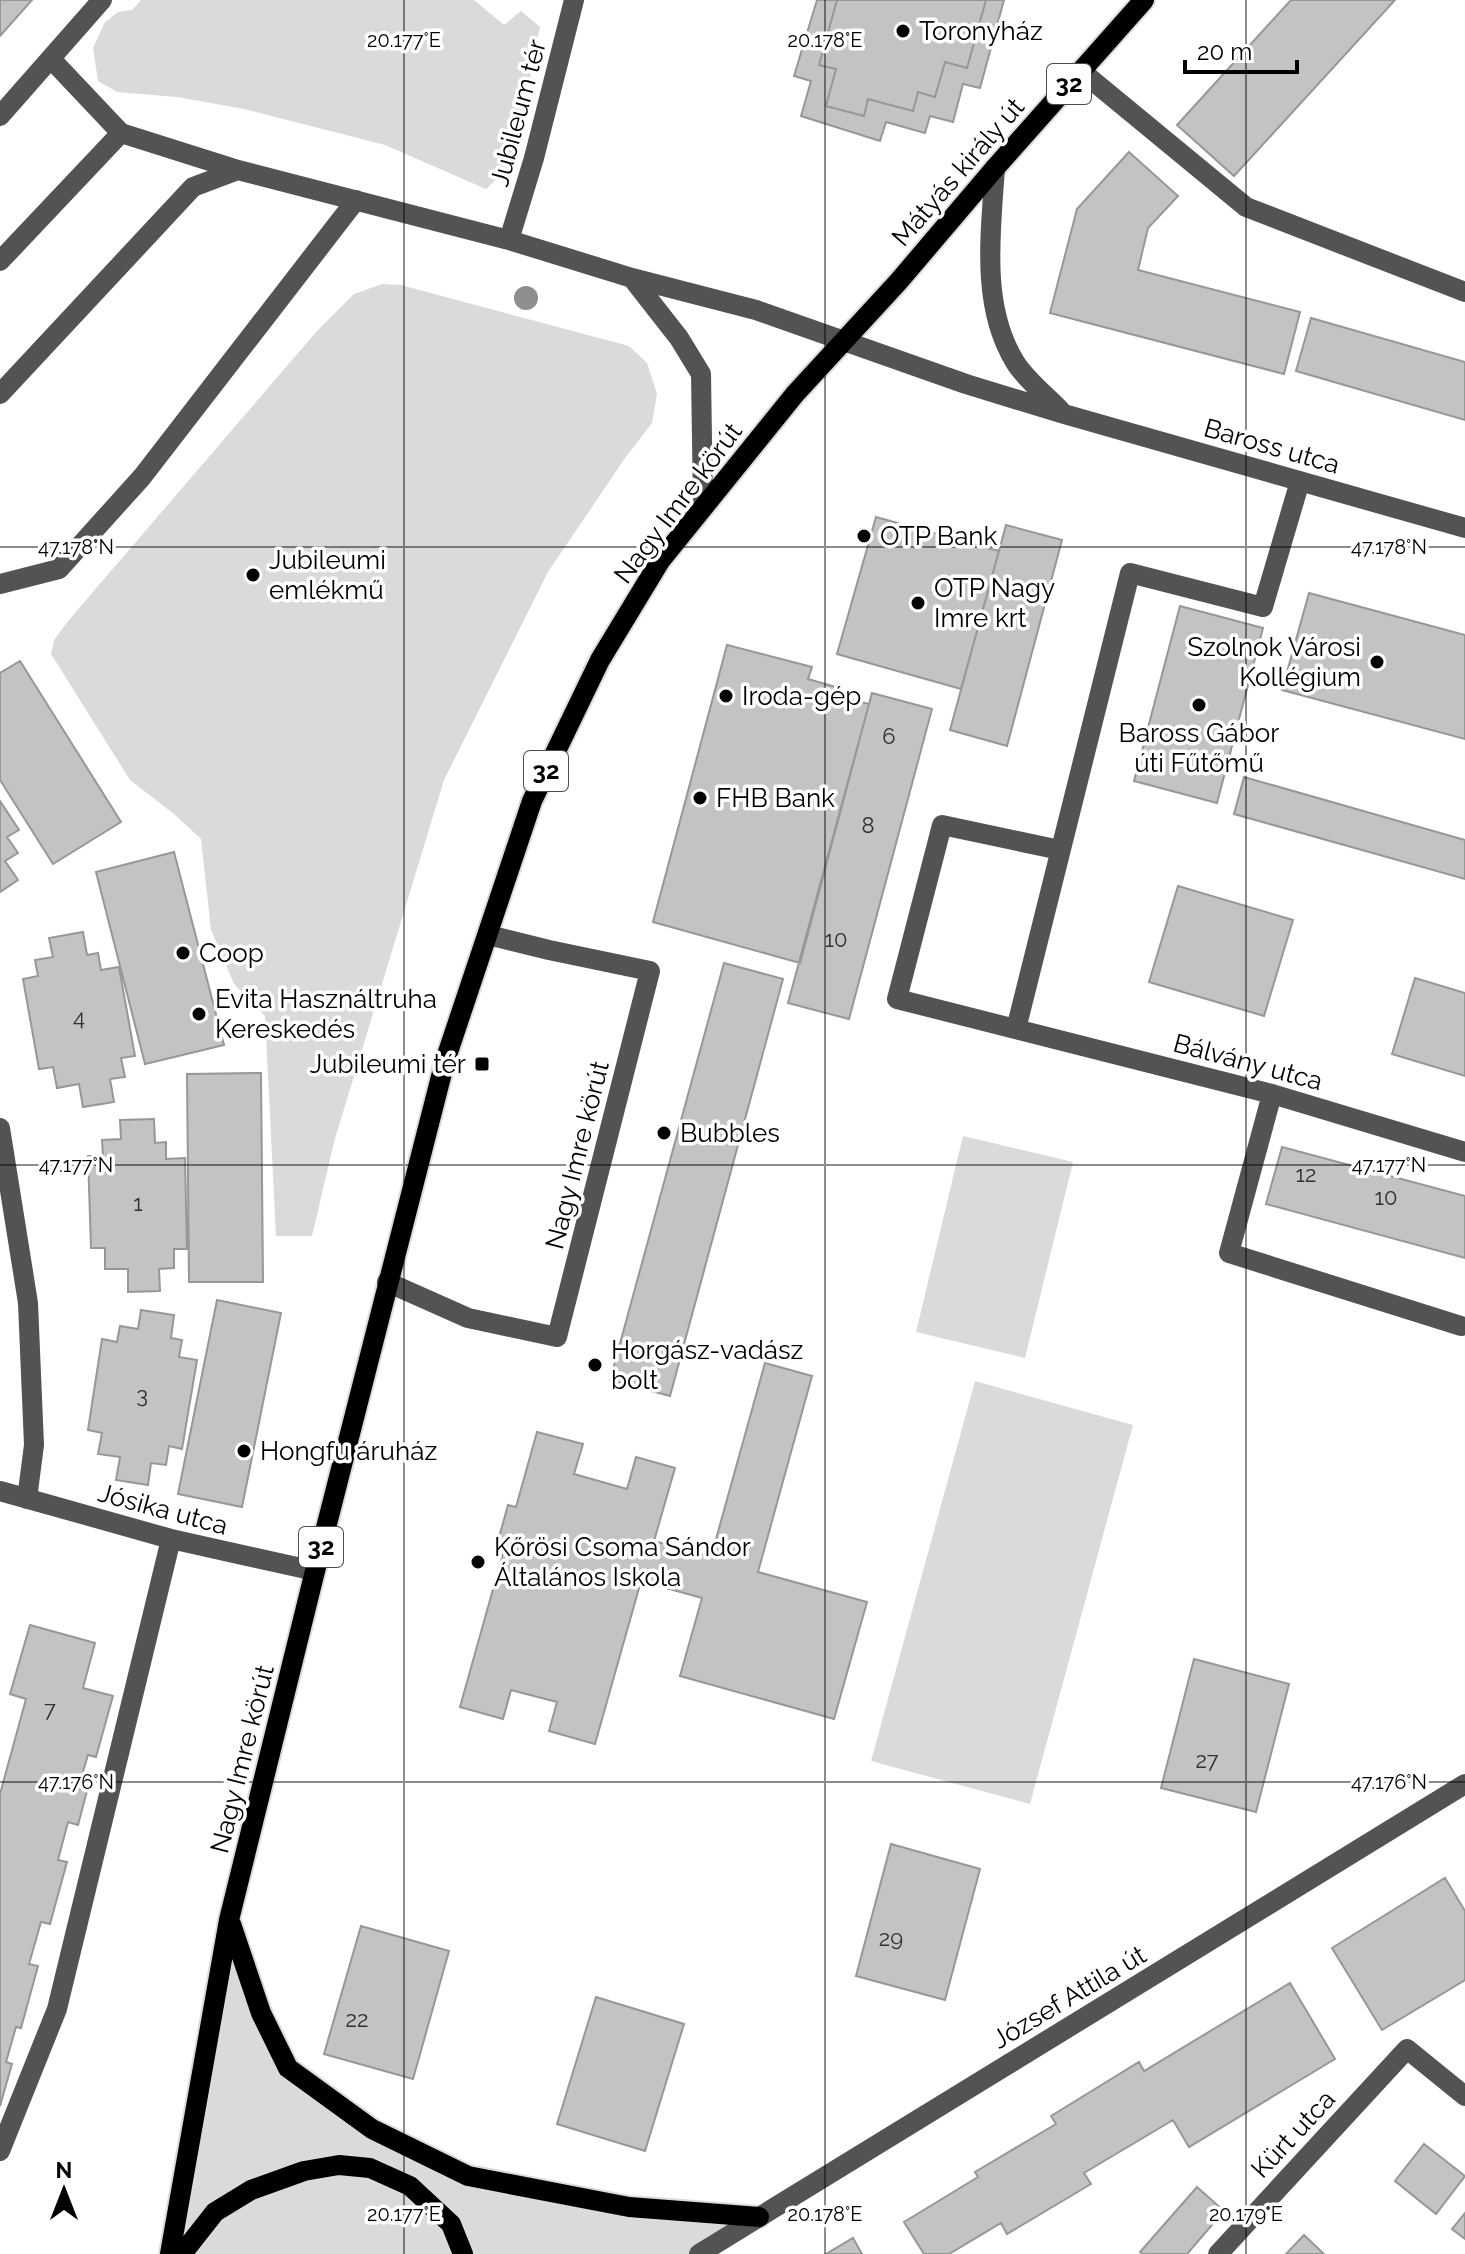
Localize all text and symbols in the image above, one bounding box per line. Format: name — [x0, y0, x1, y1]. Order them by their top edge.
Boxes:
place label: Toronyház — [919, 16, 1043, 46]
marker: Toronyház — [894, 22, 912, 40]
scale bar — [1185, 24, 1297, 74]
text: 20.177°E — [367, 28, 441, 52]
text: 20.178°E — [788, 28, 862, 52]
street label: Jubileum tér — [484, 36, 552, 190]
text: 20 m — [1197, 37, 1252, 66]
road number: 32 — [1047, 64, 1091, 104]
street label: Mátyás király út — [886, 92, 1031, 252]
street label: Baross utca — [1201, 412, 1343, 480]
street label: Nagy Imre körút — [608, 417, 748, 589]
place label: OTP Bank — [880, 521, 997, 551]
marker: OTP Bank — [855, 527, 873, 545]
text: 47.178°N — [38, 535, 114, 559]
text: 47.178°N — [1351, 535, 1427, 559]
place label: Jubileumi emlékmű — [269, 545, 386, 605]
marker: Jubileumi emlékmű — [244, 566, 262, 584]
place label: OTP Nagy Imre krt — [934, 573, 1055, 633]
marker: OTP Nagy Imre krt — [909, 594, 927, 612]
place label: Szolnok Városi Kollégium — [1187, 632, 1361, 692]
marker: Szolnok Városi Kollégium — [1368, 653, 1386, 671]
place label: Iroda-gép — [742, 681, 861, 711]
marker: Iroda-gép — [717, 687, 735, 705]
marker: Baross Gábor úti Fűtőmű — [1190, 696, 1208, 714]
place label: Baross Gábor úti Fűtőmű — [1119, 718, 1279, 778]
house number: 6 — [882, 723, 896, 749]
road number: 32 — [524, 751, 568, 791]
place label: FHB Bank — [716, 783, 835, 813]
marker: FHB Bank — [691, 789, 709, 807]
house number: 8 — [861, 812, 875, 838]
house number: 10 — [825, 926, 847, 952]
place label: Coop — [199, 938, 264, 968]
marker: Coop — [174, 944, 192, 962]
place label: Evita Használtruha Kereskedés — [215, 984, 437, 1044]
house number: 4 — [73, 1004, 85, 1030]
marker: Evita Használtruha Kereskedés — [190, 1005, 208, 1023]
street label: Bálvány utca — [1170, 1028, 1326, 1096]
place label: Jubileumi tér — [310, 1049, 466, 1079]
marker: Jubileumi tér — [473, 1055, 491, 1073]
street label: Nagy Imre körút — [539, 1057, 615, 1252]
place label: Bubbles — [680, 1118, 780, 1148]
marker: Bubbles — [655, 1124, 673, 1142]
text: 47.177°N — [39, 1153, 113, 1177]
text: 47.177°N — [1352, 1153, 1426, 1177]
house number: 12 — [1296, 1161, 1316, 1187]
house number: 10 — [1375, 1184, 1397, 1210]
house number: 1 — [133, 1190, 143, 1216]
place label: Horgász-vadász bolt — [611, 1335, 803, 1395]
marker: Horgász-vadász bolt — [586, 1356, 604, 1374]
house number: 3 — [136, 1382, 148, 1408]
place label: Hongfu áruház — [260, 1436, 437, 1466]
marker: Hongfu áruház — [235, 1442, 253, 1460]
street label: Jósika utca — [95, 1477, 231, 1541]
road number: 32 — [299, 1527, 343, 1567]
place label: Kőrösi Csoma Sándor Általános Iskola — [494, 1532, 751, 1592]
marker: Kőrösi Csoma Sándor Általános Iskola — [469, 1553, 487, 1571]
street label: Nagy Imre körút — [204, 1661, 280, 1856]
house number: 7 — [44, 1696, 56, 1722]
house number: 27 — [1195, 1747, 1219, 1773]
text: 47.176°N — [38, 1770, 114, 1794]
text: 47.176°N — [1351, 1770, 1427, 1794]
house number: 29 — [879, 1925, 903, 1951]
street label: József Attila út — [987, 1939, 1152, 2055]
house number: 22 — [346, 2006, 368, 2032]
street label: Kürt utca — [1245, 2084, 1341, 2184]
north arrow — [24, 2150, 104, 2230]
text: N — [56, 2157, 72, 2183]
text: 20.177°E — [367, 2202, 441, 2226]
text: 20.178°E — [788, 2202, 862, 2226]
text: 20.179°E — [1209, 2202, 1283, 2226]

